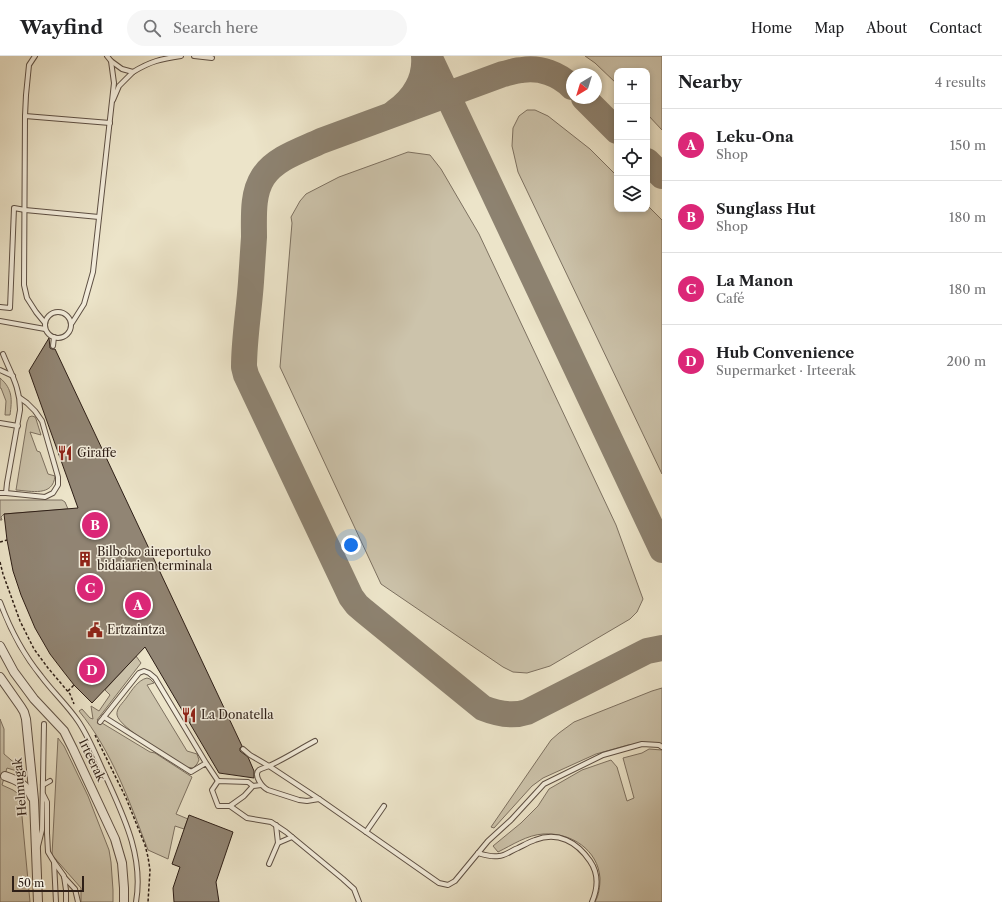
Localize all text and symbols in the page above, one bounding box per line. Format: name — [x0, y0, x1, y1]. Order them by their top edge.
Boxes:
search box — [127, 10, 407, 46]
text: Wayfind — [20, 16, 103, 39]
icon: search — [141, 17, 163, 39]
text: Search here — [173, 18, 258, 37]
text: Home — [751, 19, 792, 37]
text: Map — [814, 19, 844, 37]
text: About — [866, 19, 907, 37]
text: Contact — [929, 19, 982, 37]
north arrow — [566, 68, 602, 104]
map controls — [614, 68, 650, 212]
button: + — [614, 68, 650, 104]
text: Nearby — [678, 72, 742, 92]
text: 4 results — [935, 74, 986, 90]
button: − — [614, 104, 650, 140]
text: Leku-Ona — [716, 127, 794, 146]
text: A — [686, 137, 696, 153]
text: 150 m — [950, 137, 986, 153]
button: locate — [614, 140, 650, 176]
text: Shop — [716, 146, 748, 162]
button: layers — [614, 176, 650, 212]
text: Sunglass Hut — [716, 199, 816, 218]
text: B — [686, 209, 696, 225]
text: 180 m — [949, 209, 986, 225]
text: Shop — [716, 218, 748, 234]
text: La Manon — [716, 271, 793, 290]
text: C — [686, 281, 696, 297]
text: 180 m — [949, 281, 986, 297]
text: Café — [716, 290, 745, 306]
text: Hub Convenience — [716, 343, 854, 362]
text: D — [685, 353, 697, 369]
text: 200 m — [946, 353, 986, 369]
text: Supermarket · Irteerak — [716, 362, 856, 378]
restaurant icon: Giraffe — [56, 444, 74, 462]
place label: Giraffe — [77, 445, 117, 460]
pin: B — [82, 510, 108, 540]
your location — [341, 535, 361, 555]
place label: Bilboko aireportuko bidaiarien terminala — [97, 544, 213, 573]
building icon: Bilboko aireportuko bidaiarien terminala — [76, 550, 94, 568]
pin: C — [77, 573, 103, 603]
pin: A — [125, 590, 151, 620]
public building icon: Ertzaintza — [86, 621, 104, 639]
place label: Ertzaintza — [107, 622, 166, 637]
pin: D — [79, 655, 105, 685]
restaurant icon: La Donatella — [180, 706, 198, 724]
place label: La Donatella — [201, 707, 274, 722]
street label: Irteerak — [76, 736, 110, 784]
street label: Helmugak — [9, 756, 30, 817]
scale bar — [12, 874, 84, 893]
text: 50 m — [18, 876, 44, 890]

